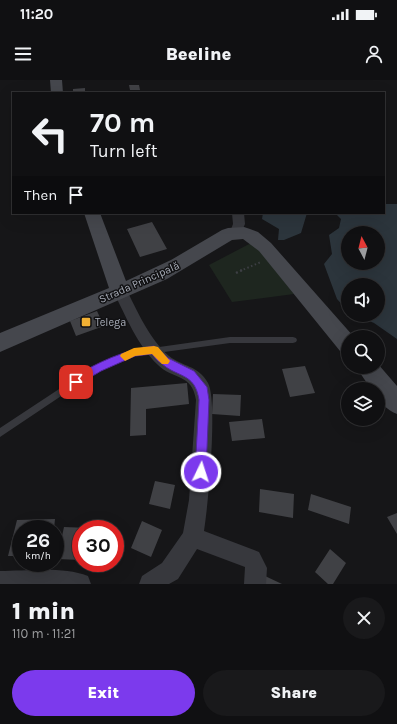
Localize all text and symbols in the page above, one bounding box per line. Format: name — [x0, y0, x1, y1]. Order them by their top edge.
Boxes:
text: 11:20 — [20, 5, 53, 23]
icon: menu — [12, 43, 34, 65]
text: Beeline — [166, 43, 231, 65]
icon: person — [363, 43, 385, 65]
text: 70 m — [90, 106, 155, 139]
icon: left — [24, 108, 76, 160]
text: Turn left — [90, 140, 158, 162]
icon: arrive — [65, 184, 87, 206]
text: Then — [24, 186, 57, 204]
north arrow — [341, 226, 385, 270]
map controls — [341, 226, 385, 426]
street label: Strada Principală — [97, 259, 181, 306]
button: sound — [341, 278, 385, 322]
marker: Telega — [80, 316, 92, 328]
place label: Telega — [95, 316, 126, 329]
button: search — [341, 330, 385, 374]
pin — [59, 365, 93, 399]
icon: arrive — [65, 371, 87, 393]
button: layers — [341, 382, 385, 426]
position arrow — [180, 451, 222, 493]
speed limit sign: 30 — [72, 520, 124, 572]
text: 26 — [26, 529, 50, 552]
text: km/h — [25, 550, 51, 562]
text: 1 min — [12, 597, 75, 625]
button: close — [343, 597, 385, 639]
text: 110 m · 11:21 — [12, 626, 75, 641]
button: Exit — [12, 670, 195, 716]
button: Share — [203, 670, 385, 716]

